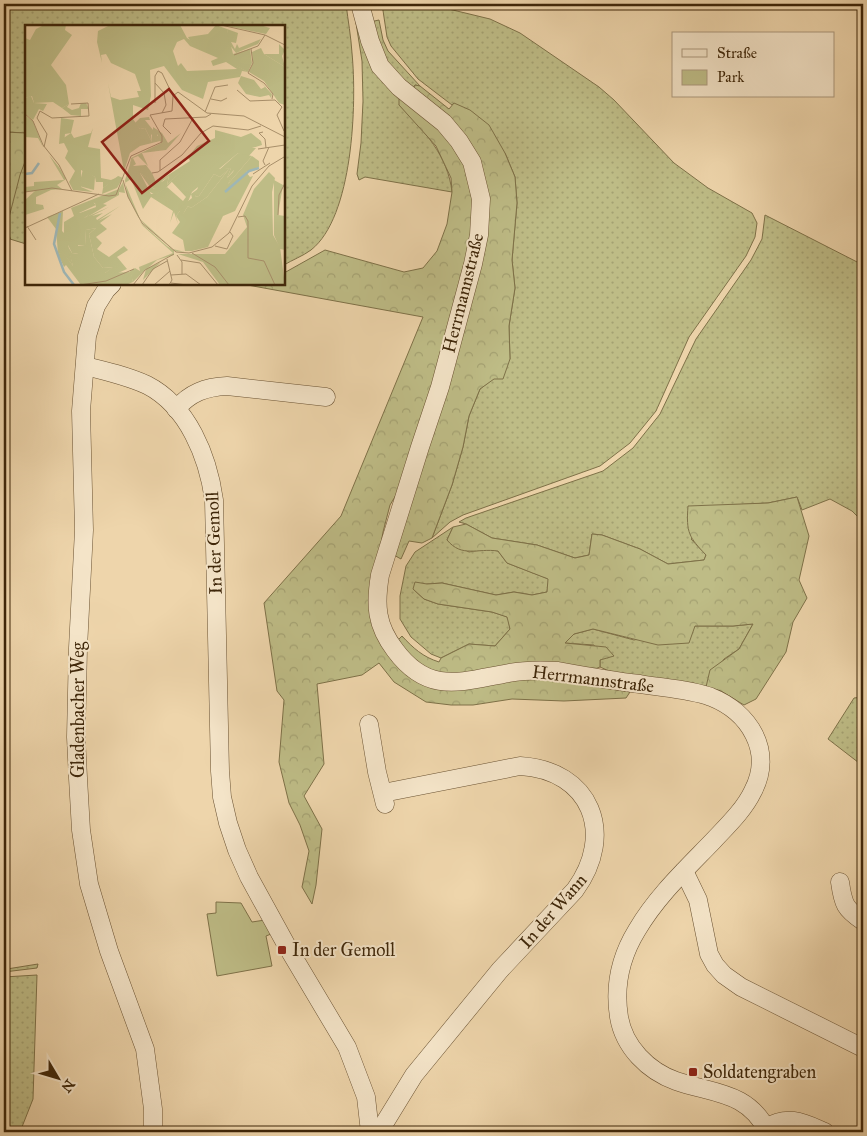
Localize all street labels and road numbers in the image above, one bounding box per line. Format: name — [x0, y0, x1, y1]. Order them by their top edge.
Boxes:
street label: Herrmannstraße — [437, 231, 489, 355]
street label: In der Gemoll — [201, 491, 227, 595]
street label: Gladenbacher Weg — [67, 641, 90, 778]
street label: Herrmannstraße — [531, 661, 655, 697]
street label: In der Wann — [515, 869, 592, 953]

